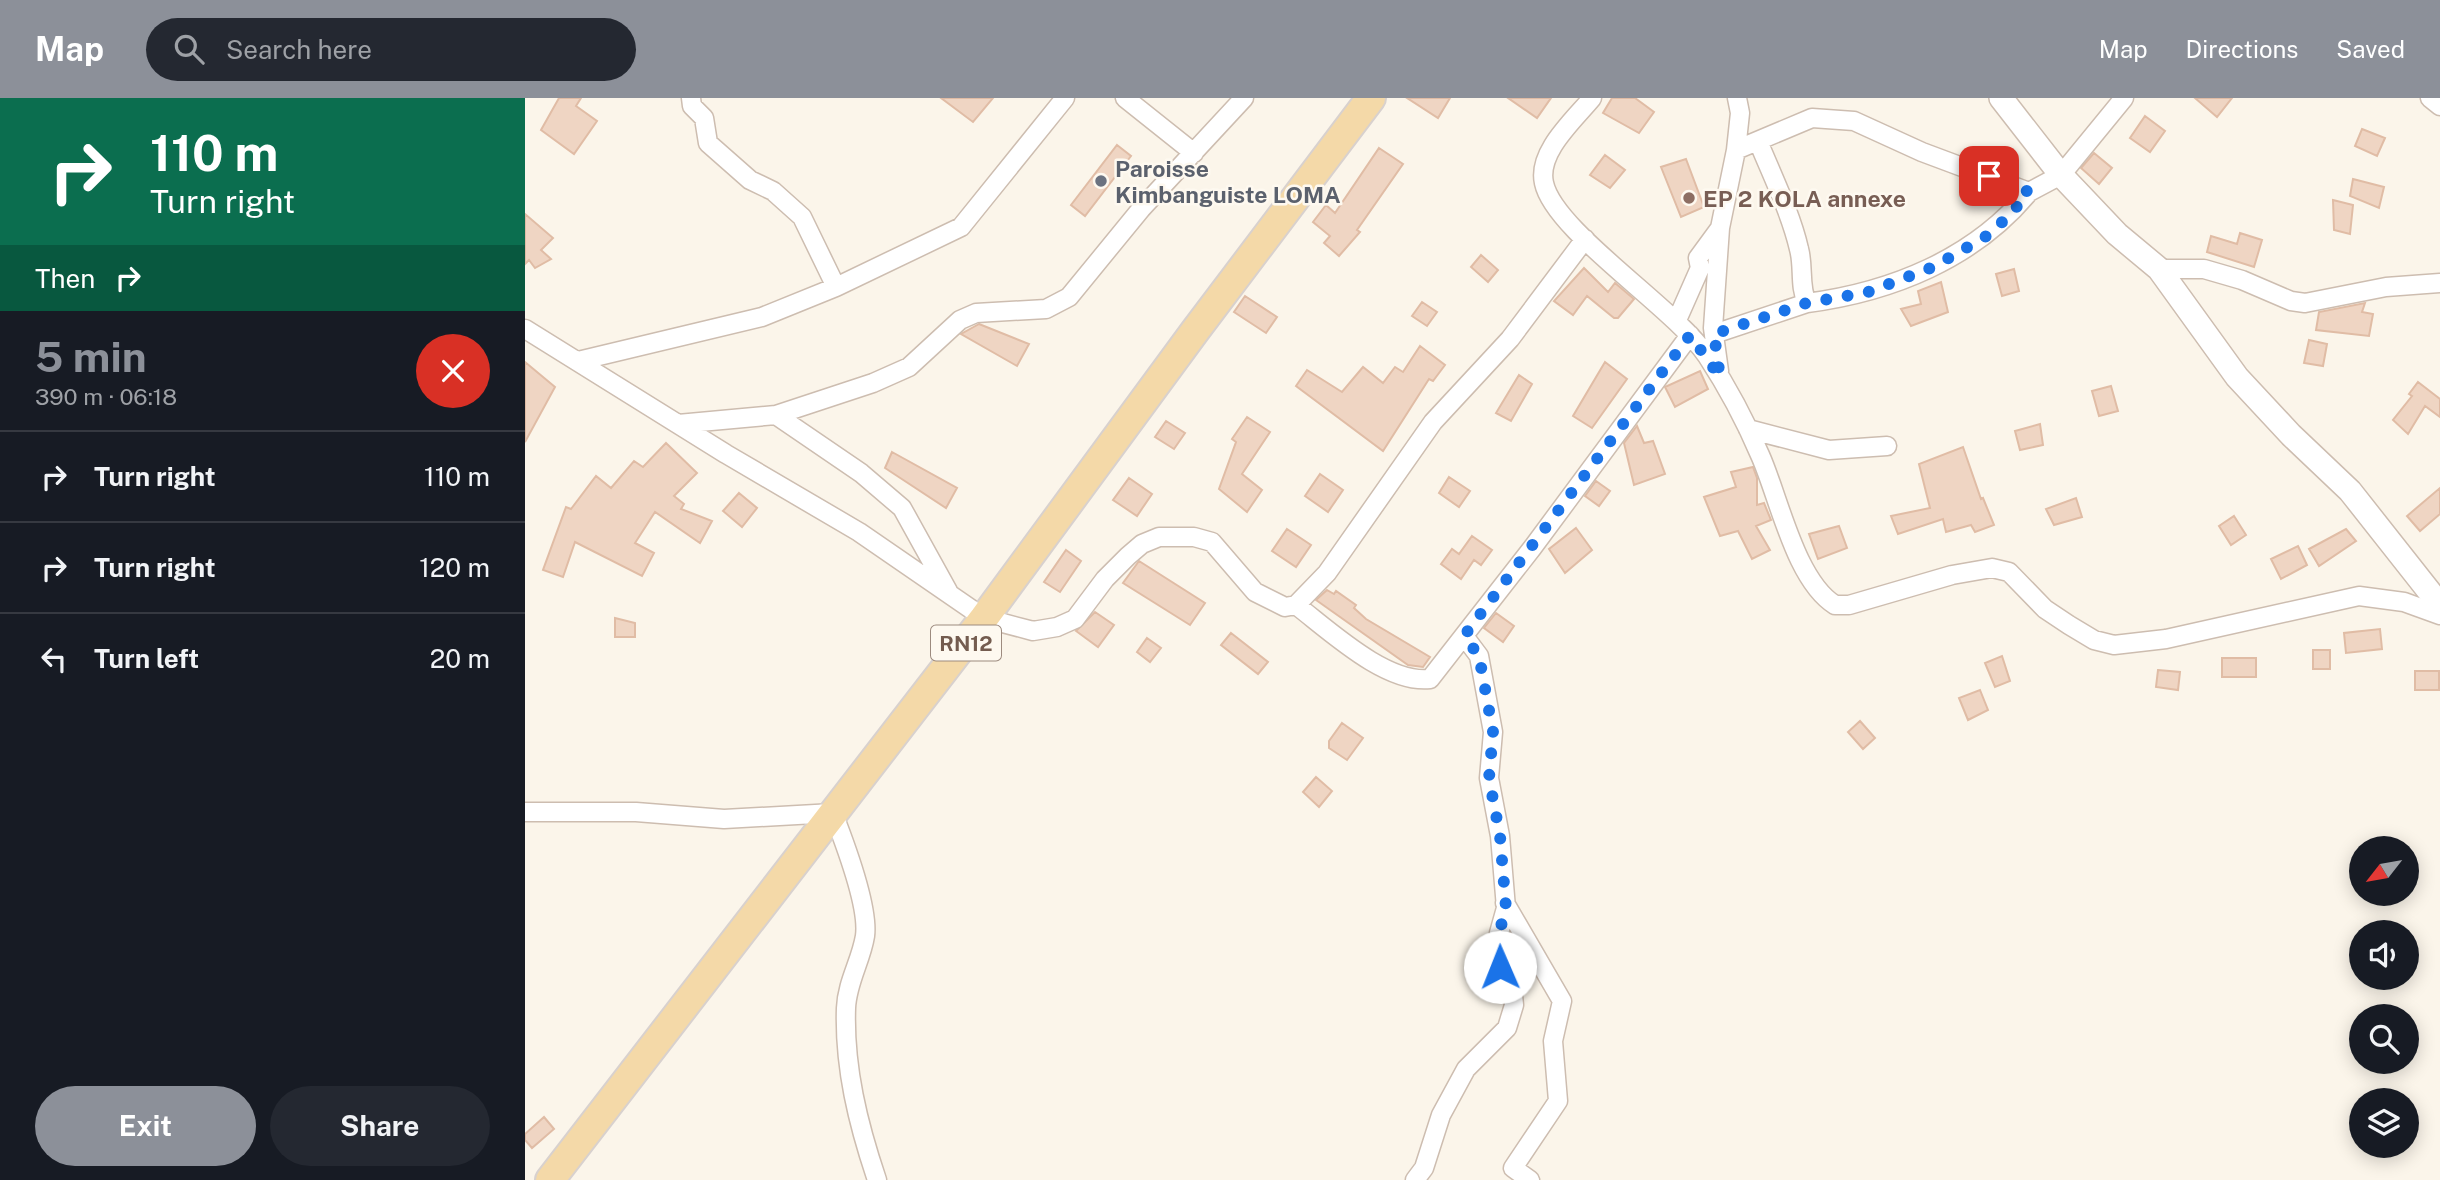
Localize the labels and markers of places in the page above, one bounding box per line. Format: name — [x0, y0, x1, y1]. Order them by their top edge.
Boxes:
pin — [1959, 146, 2019, 206]
place label: Paroisse Kimbanguiste LOMA — [1115, 155, 1341, 208]
marker: Paroisse Kimbanguiste LOMA — [1093, 173, 1109, 189]
place label: EP 2 KOLA annexe — [1703, 185, 1906, 212]
marker: EP 2 KOLA annexe — [1681, 190, 1697, 206]

